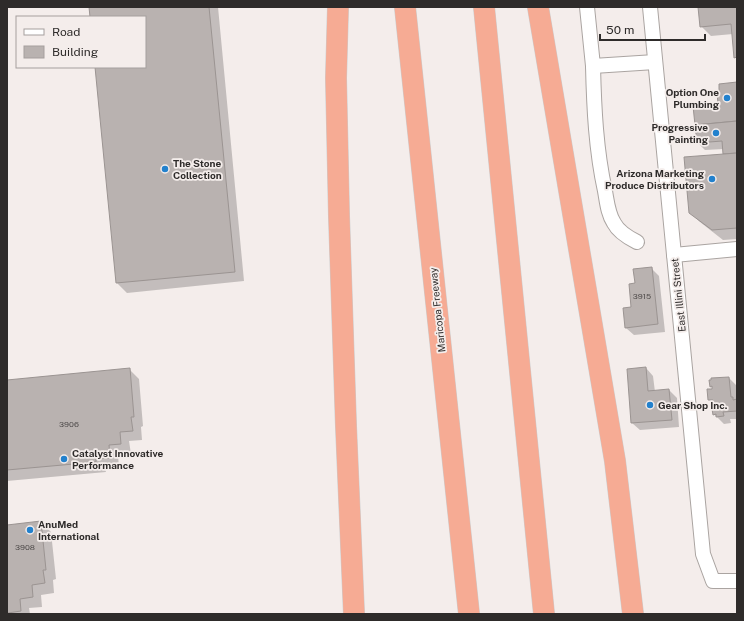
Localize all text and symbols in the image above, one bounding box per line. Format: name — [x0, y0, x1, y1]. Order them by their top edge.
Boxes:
legend — [16, 16, 146, 68]
scale bar — [600, 16, 705, 42]
text: 50 m — [606, 23, 634, 37]
text: Road — [52, 25, 80, 39]
text: Building — [52, 45, 98, 59]
place label: Option One Plumbing — [666, 86, 720, 110]
marker: Option One Plumbing — [722, 93, 732, 103]
place label: Progressive Painting — [652, 121, 709, 145]
marker: Progressive Painting — [711, 128, 721, 138]
place label: The Stone Collection — [173, 157, 222, 181]
marker: The Stone Collection — [160, 164, 170, 174]
place label: Arizona Marketing Produce Distributors — [605, 167, 705, 191]
marker: Arizona Marketing Produce Distributors — [707, 174, 717, 184]
street label: East Illini Street — [668, 257, 688, 332]
street label: Maricopa Freeway — [427, 266, 447, 353]
house number: 3915 — [633, 291, 651, 301]
place label: Gear Shop Inc. — [658, 399, 728, 411]
marker: Gear Shop Inc. — [645, 400, 655, 410]
house number: 3906 — [59, 419, 79, 429]
place label: Catalyst Innovative Performance — [72, 447, 163, 471]
marker: Catalyst Innovative Performance — [59, 454, 69, 464]
place label: AnuMed International — [38, 518, 100, 542]
marker: AnuMed International — [25, 525, 35, 535]
house number: 3908 — [15, 542, 35, 552]

